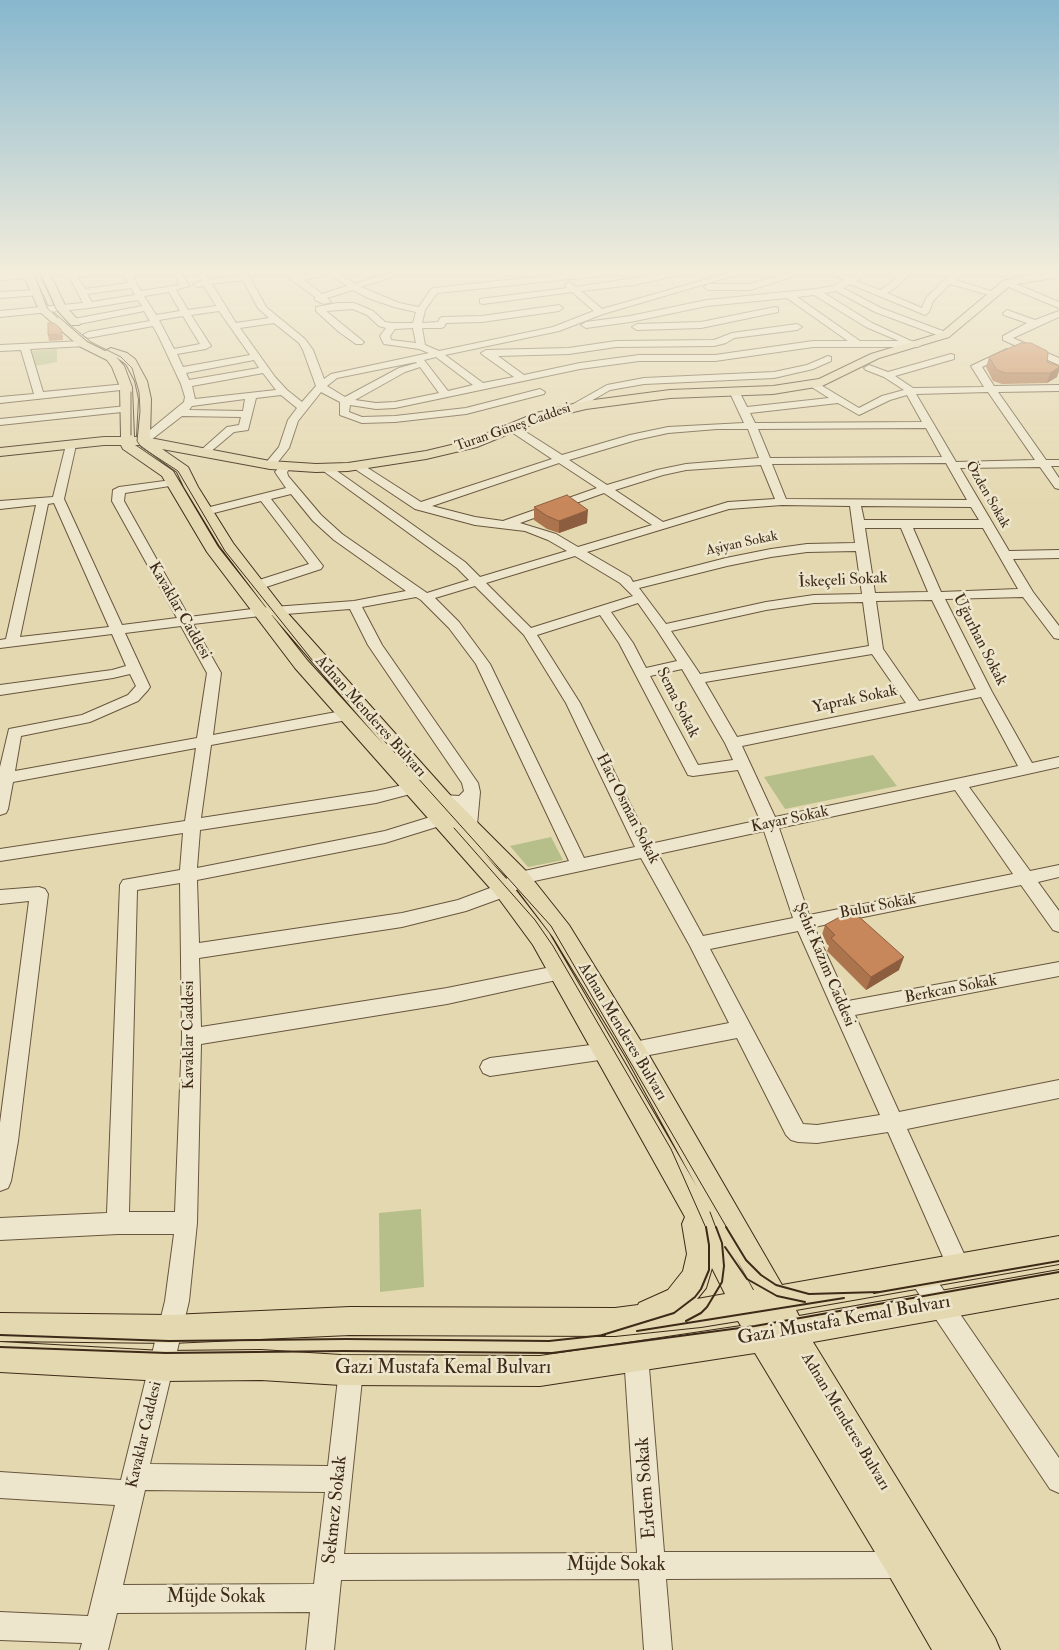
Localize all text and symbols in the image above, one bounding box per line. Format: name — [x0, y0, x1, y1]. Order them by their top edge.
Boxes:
street label: Turan Güneş Caddesi — [453, 400, 573, 456]
street label: Özden Sokak — [961, 459, 1013, 531]
street label: Aşiyan Sokak — [705, 528, 779, 560]
street label: Kavaklar Caddesi — [143, 559, 215, 663]
street label: İskeçeli Sokak — [798, 569, 888, 593]
street label: Uğurhan Sokak — [948, 591, 1010, 689]
street label: Adnan Menderes Bulvarı — [310, 652, 430, 782]
street label: Sema Sokak — [651, 665, 703, 741]
street label: Yaprak Sokak — [811, 682, 899, 718]
street label: Hacı Osman Sokak — [591, 751, 663, 867]
street label: Kayar Sokak — [749, 802, 831, 838]
street label: Bulut Sokak — [838, 890, 918, 924]
street label: Şehit Kazım Caddesi — [789, 900, 859, 1030]
street label: Adnan Menderes Bulvarı — [573, 960, 671, 1104]
street label: Berkcan Sokak — [903, 972, 999, 1008]
street label: Kavaklar Caddesi — [180, 981, 200, 1089]
street label: Gazi Mustafa Kemal Bulvarı — [736, 1291, 952, 1351]
street label: Adnan Menderes Bulvarı — [796, 1350, 894, 1494]
street label: Gazi Mustafa Kemal Bulvarı — [335, 1358, 551, 1380]
street label: Kavaklar Caddesi — [123, 1380, 167, 1490]
street label: Erdem Sokak — [632, 1436, 662, 1540]
street label: Sekmez Sokak — [319, 1455, 353, 1565]
street label: Müjde Sokak — [566, 1555, 666, 1577]
street label: Müjde Sokak — [166, 1587, 266, 1609]

